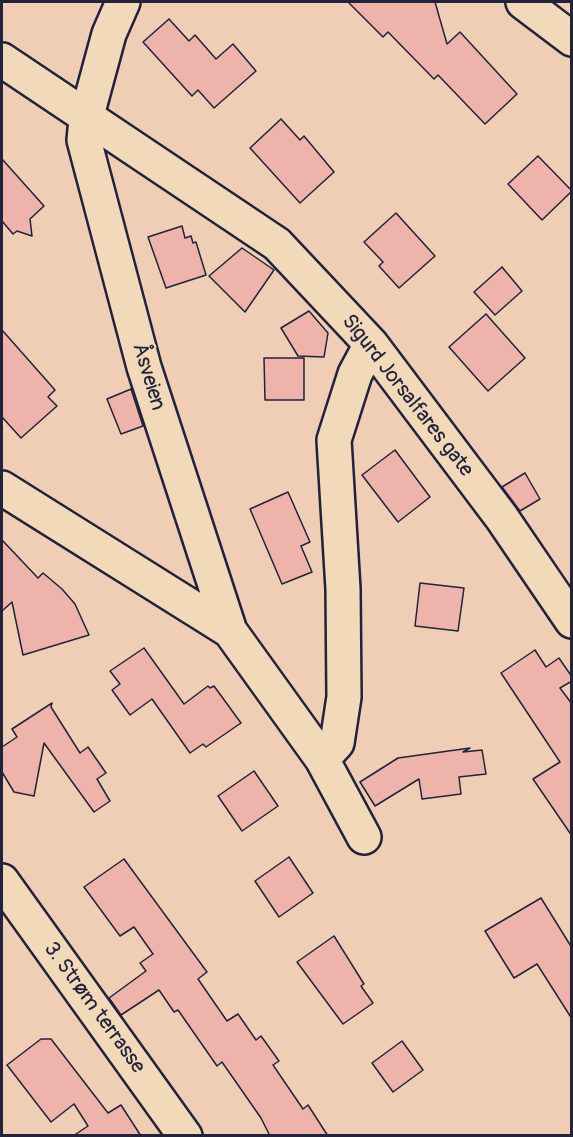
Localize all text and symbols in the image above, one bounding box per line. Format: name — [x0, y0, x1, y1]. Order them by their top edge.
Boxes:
street label: Sigurd Jorsalfares gate — [336, 310, 478, 482]
street label: Åsveien — [126, 340, 170, 414]
street label: 3. Strøm terrasse — [38, 937, 150, 1079]

